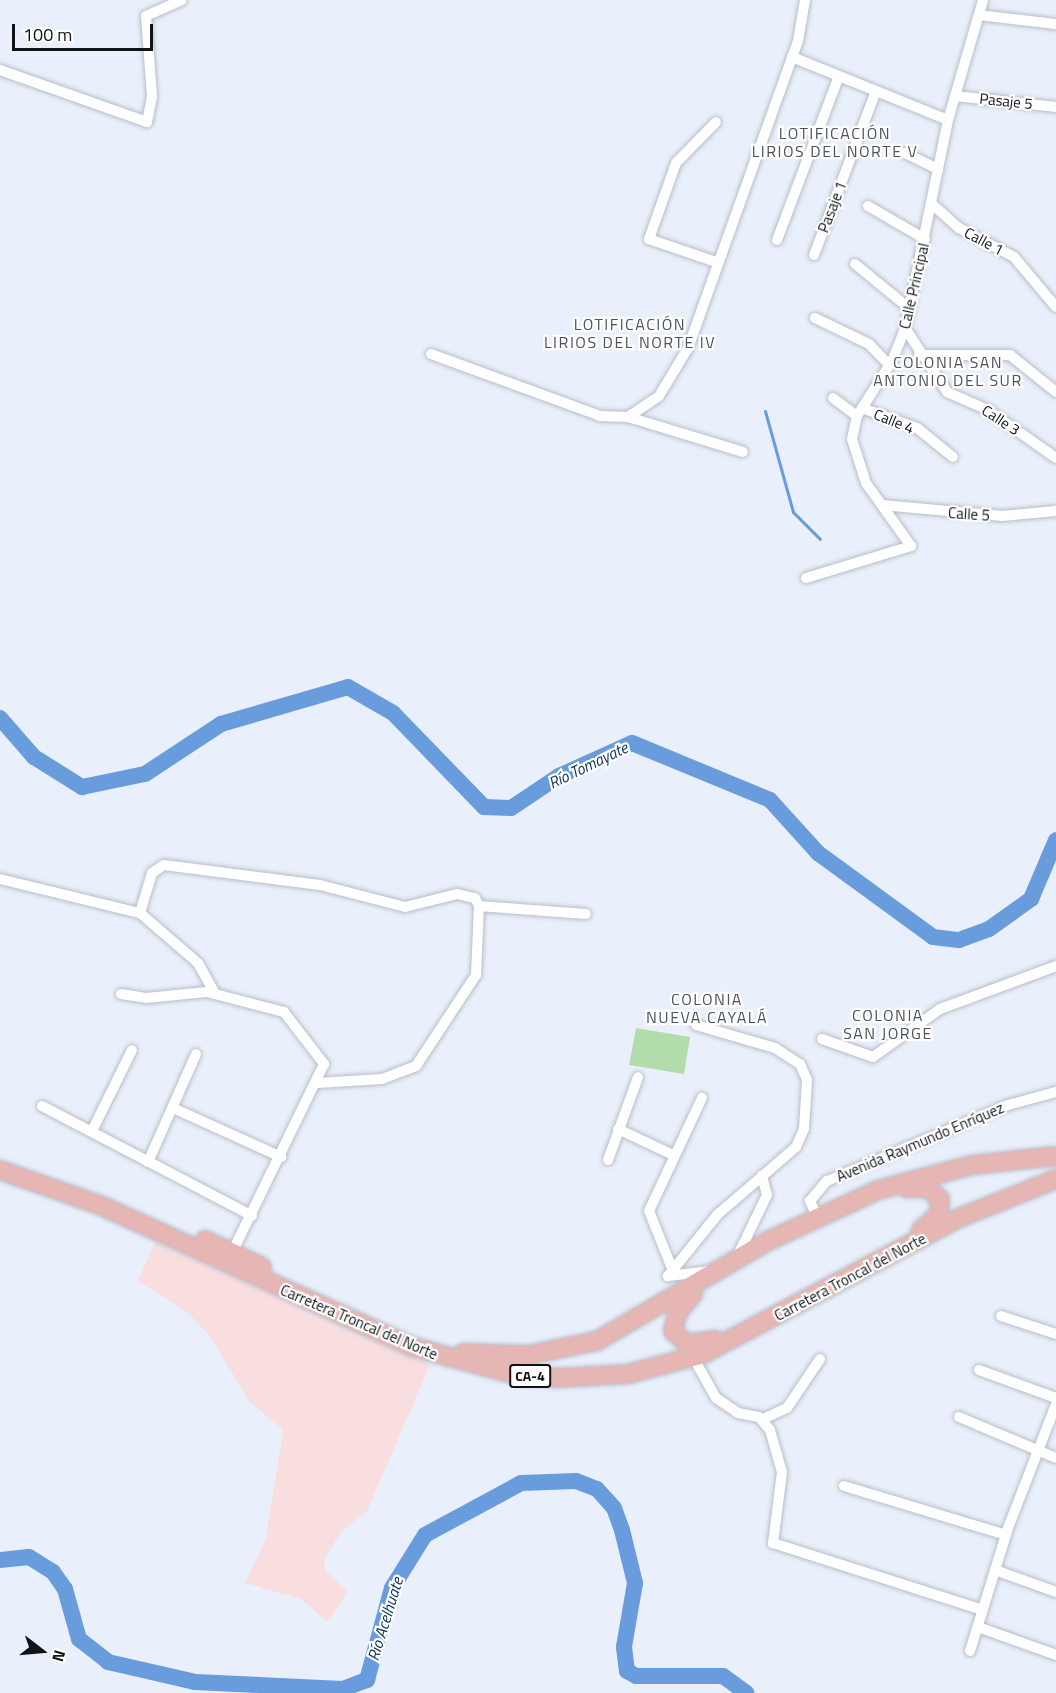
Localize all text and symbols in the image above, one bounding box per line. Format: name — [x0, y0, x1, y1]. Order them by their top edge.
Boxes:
scale bar — [15, 12, 156, 50]
text: 100 m — [23, 21, 72, 48]
street label: Pasaje 5 — [979, 89, 1033, 113]
district label: LOTIFICACIÓN LIRIOS DEL NORTE V — [752, 123, 918, 161]
street label: Pasaje 1 — [814, 179, 850, 235]
street label: Calle 1 — [961, 223, 1007, 259]
street label: Calle Principal — [895, 241, 933, 331]
district label: LOTIFICACIÓN LIRIOS DEL NORTE IV — [544, 314, 716, 352]
district label: COLONIA SAN ANTONIO DEL SUR — [873, 352, 1023, 390]
street label: Calle 3 — [979, 401, 1023, 439]
street label: Calle 4 — [871, 405, 917, 437]
street label: Calle 5 — [947, 504, 991, 524]
water label: Río Tomayate — [545, 738, 631, 792]
district label: COLONIA NUEVA CAYALÁ — [646, 989, 768, 1027]
district label: COLONIA SAN JORGE — [843, 1005, 933, 1043]
street label: Avenida Raymundo Enríquez — [834, 1099, 1006, 1185]
street label: Carretera Troncal del Norte — [771, 1229, 929, 1325]
street label: Carretera Troncal del Norte — [278, 1281, 440, 1363]
road number: CA-4 — [509, 1365, 551, 1387]
water label: Río Acelhuate — [363, 1575, 407, 1663]
north arrow — [12, 1621, 72, 1681]
text: N — [46, 1647, 72, 1665]

